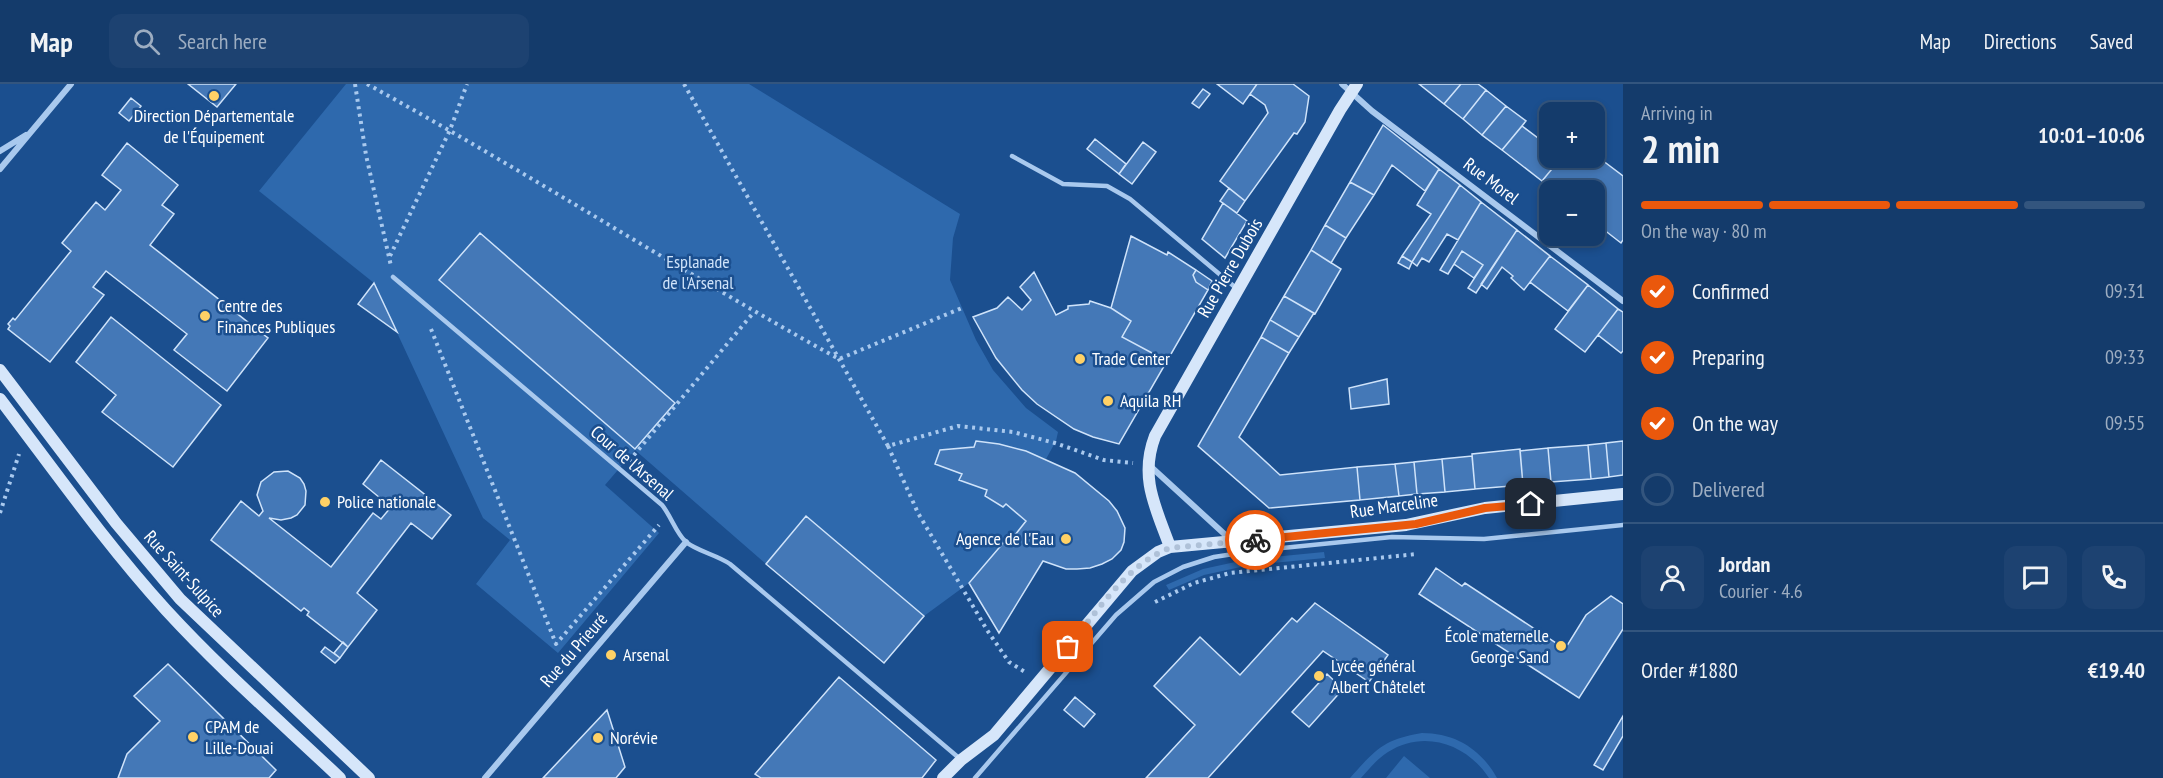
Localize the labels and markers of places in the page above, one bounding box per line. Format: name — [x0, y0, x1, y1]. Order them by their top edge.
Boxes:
marker: Direction Départementale de l'Équipement — [207, 89, 221, 103]
place label: Direction Départementale de l'Équipement — [134, 104, 294, 148]
place label: Centre des Finances Publiques — [217, 294, 335, 338]
marker: Centre des Finances Publiques — [198, 309, 212, 323]
place label: Trade Center — [1092, 347, 1170, 370]
marker: Trade Center — [1073, 352, 1087, 366]
place label: Aquila RH — [1120, 389, 1181, 412]
marker: Aquila RH — [1101, 394, 1115, 408]
pin — [1505, 478, 1556, 529]
place label: Police nationale — [337, 490, 436, 513]
marker: Police nationale — [318, 495, 332, 509]
place label: Agence de l'Eau — [956, 527, 1054, 550]
marker: Agence de l'Eau — [1059, 532, 1073, 546]
pin — [1042, 621, 1093, 672]
place label: École maternelle George Sand — [1445, 624, 1549, 668]
marker: École maternelle George Sand — [1554, 639, 1568, 653]
place label: Arsenal — [623, 643, 670, 666]
marker: Arsenal — [604, 648, 618, 662]
place label: Lycée général Albert Châtelet — [1331, 654, 1425, 698]
marker: Lycée général Albert Châtelet — [1312, 669, 1326, 683]
place label: CPAM de Lille-Douai — [205, 715, 274, 759]
place label: Norévie — [610, 726, 658, 749]
marker: CPAM de Lille-Douai — [186, 730, 200, 744]
marker: Norévie — [591, 731, 605, 745]

